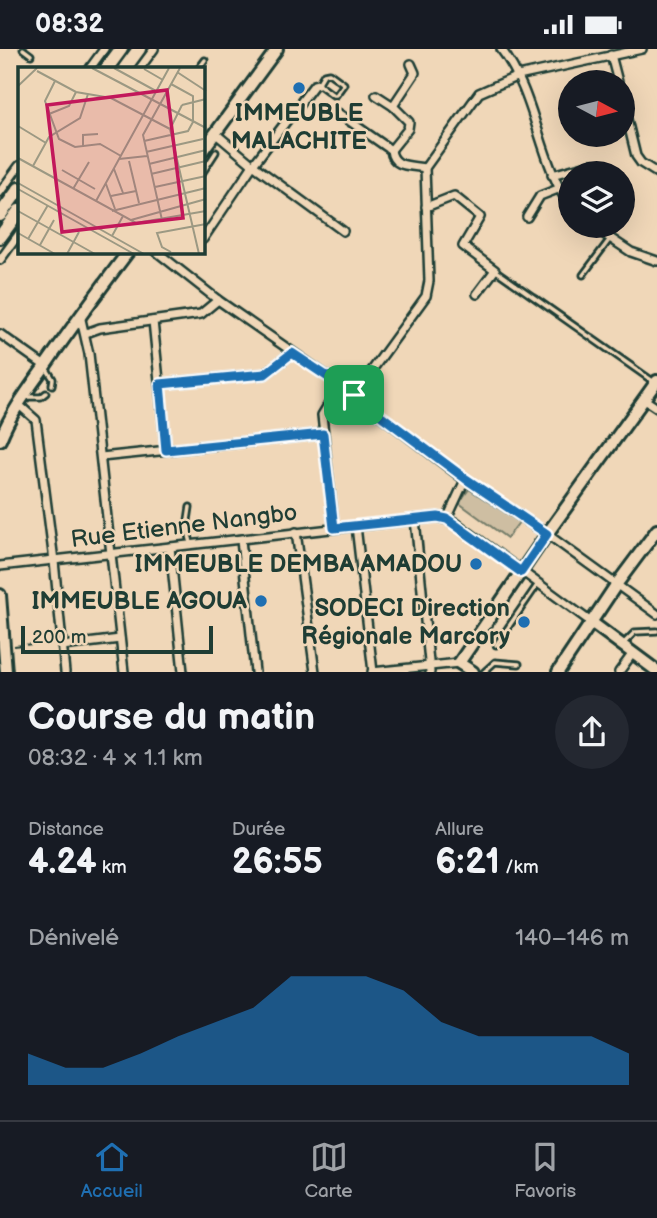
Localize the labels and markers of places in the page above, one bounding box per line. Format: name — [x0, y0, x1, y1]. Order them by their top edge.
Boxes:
marker: IMMEUBLE MALACHITE — [291, 80, 307, 96]
place label: IMMEUBLE MALACHITE — [231, 99, 367, 156]
pin — [324, 365, 384, 425]
place label: IMMEUBLE DEMBA AMADOU — [134, 550, 462, 579]
marker: IMMEUBLE DEMBA AMADOU — [468, 556, 484, 572]
place label: IMMEUBLE AGOUA — [31, 587, 247, 616]
marker: IMMEUBLE AGOUA — [253, 593, 269, 609]
place label: SODECI Direction Régionale Marcory — [301, 594, 510, 651]
marker: SODECI Direction Régionale Marcory — [516, 614, 532, 630]

